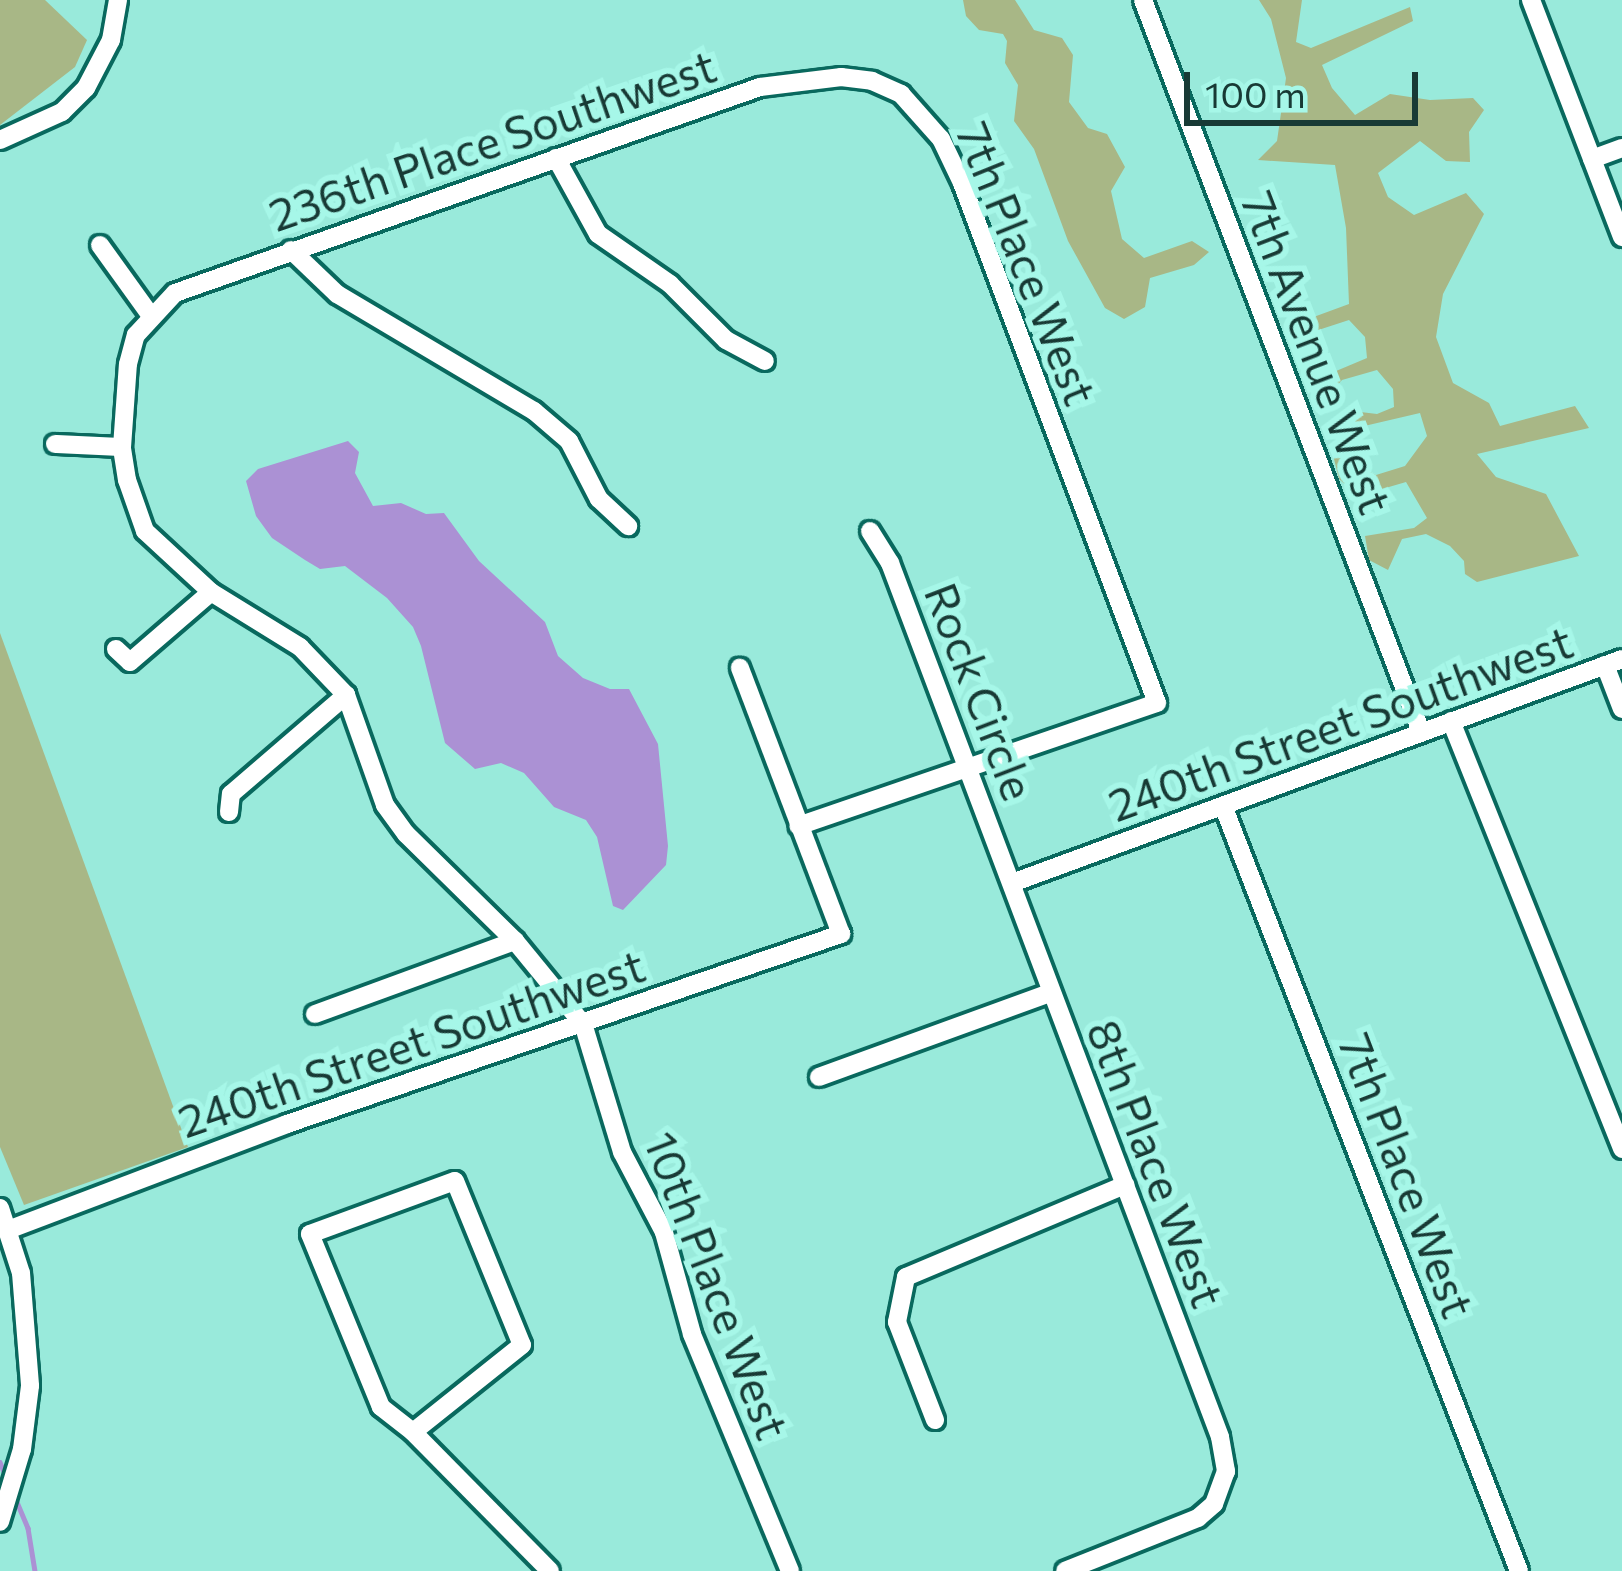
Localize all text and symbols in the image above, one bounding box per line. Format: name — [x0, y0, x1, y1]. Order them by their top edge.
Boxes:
street label: 236th Place Southwest — [262, 37, 722, 241]
scale bar — [1190, 48, 1424, 122]
text: 100 m — [1205, 71, 1306, 115]
street label: 7th Place West — [947, 114, 1109, 412]
street label: 7th Avenue West — [1232, 183, 1404, 521]
street label: Rock Circle — [915, 575, 1047, 807]
street label: 240th Street Southwest — [1101, 613, 1579, 831]
street label: 240th Street Southwest — [171, 937, 651, 1147]
street label: 8th Place West — [1077, 1012, 1237, 1314]
street label: 7th Place West — [1329, 1025, 1487, 1325]
street label: 10th Place West — [635, 1124, 801, 1446]

